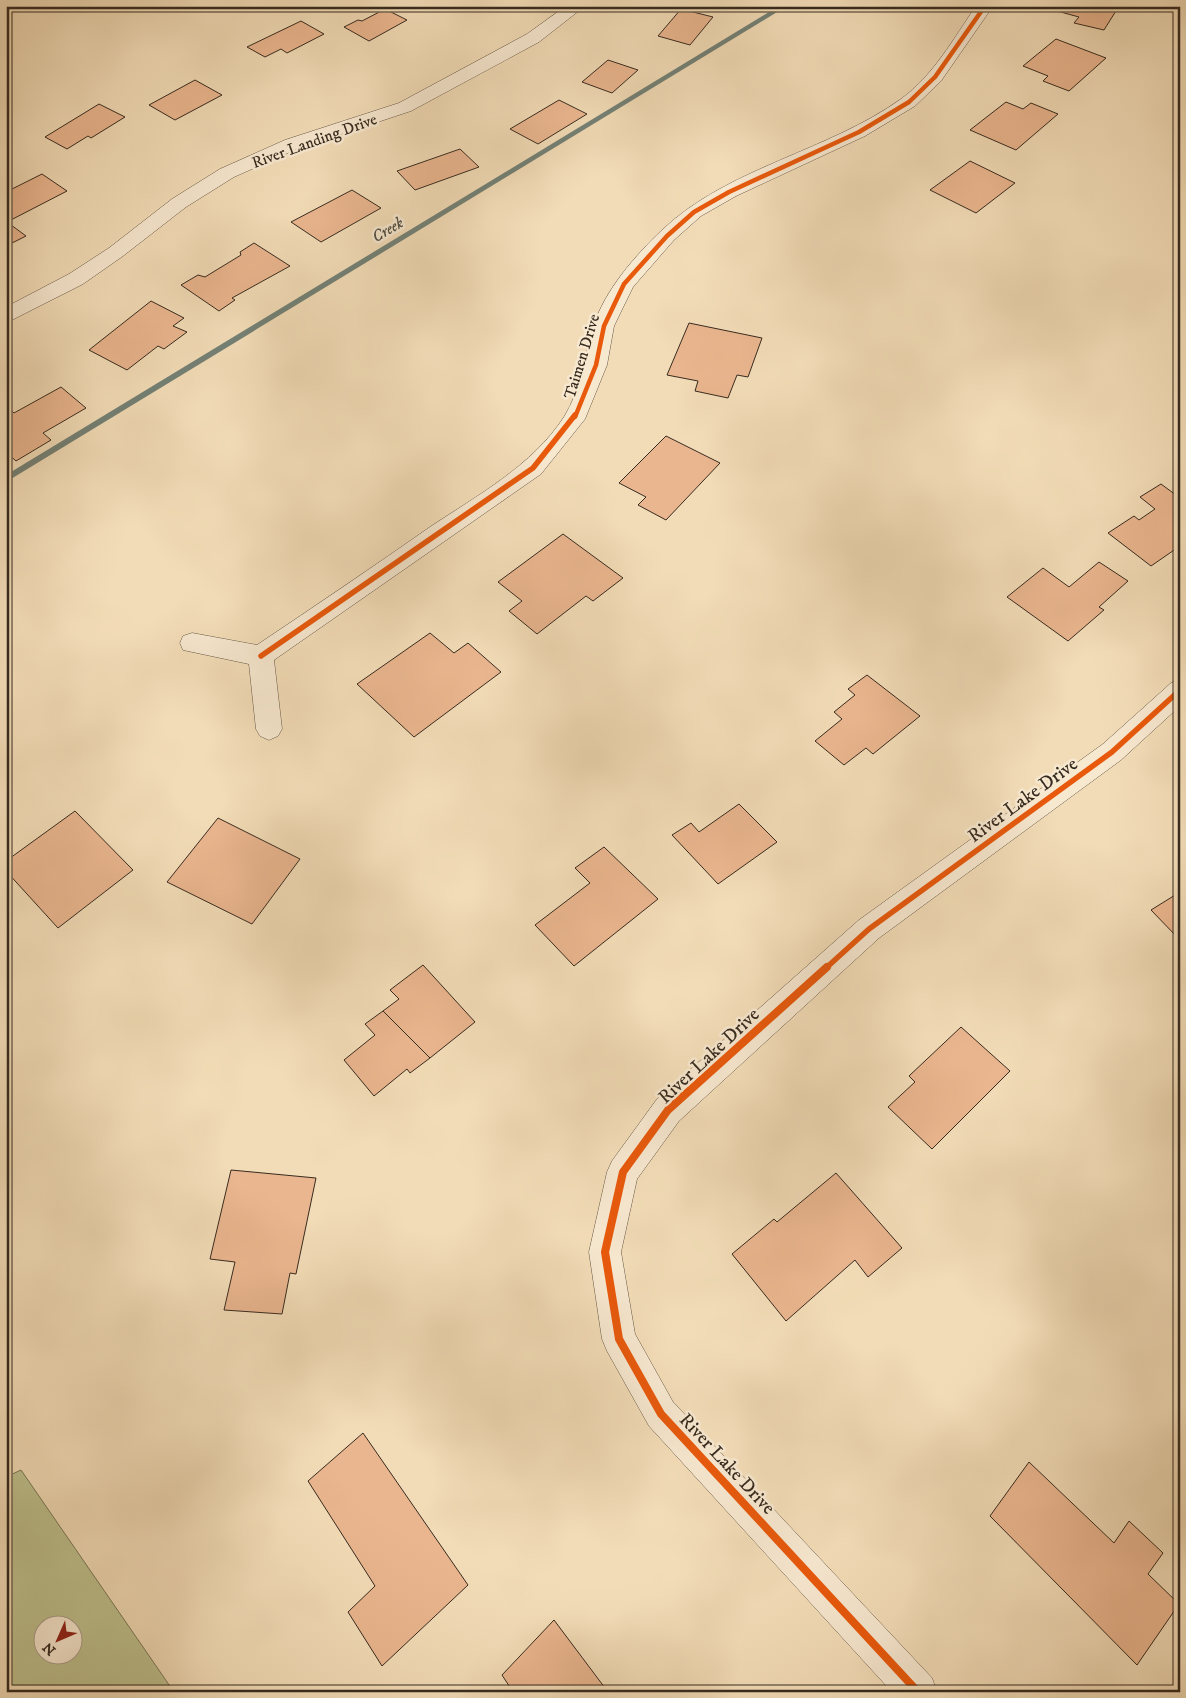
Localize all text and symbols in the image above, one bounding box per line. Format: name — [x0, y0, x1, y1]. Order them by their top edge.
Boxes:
street label: River Landing Drive — [249, 109, 380, 173]
water label: Creek — [368, 213, 407, 247]
street label: Taimen Drive — [560, 311, 604, 401]
street label: River Lake Drive — [963, 753, 1082, 848]
street label: River Lake Drive — [654, 1003, 765, 1109]
street label: River Lake Drive — [674, 1409, 780, 1520]
north arrow — [32, 1616, 82, 1666]
text: N — [39, 1638, 60, 1659]

